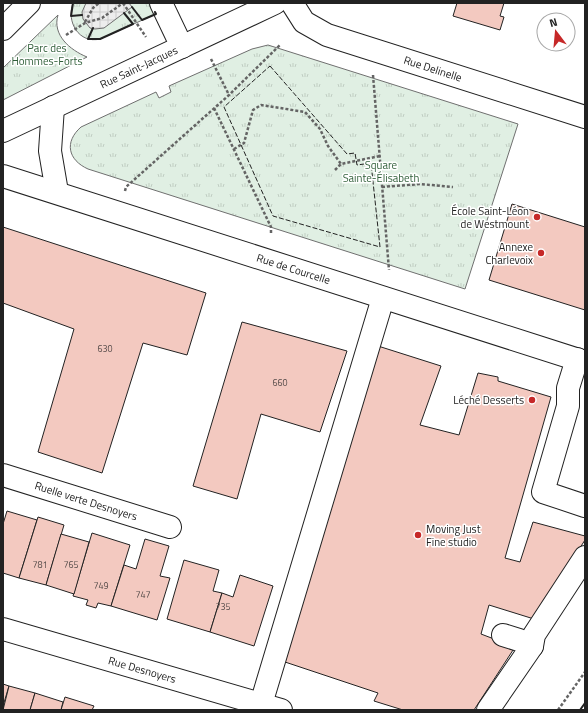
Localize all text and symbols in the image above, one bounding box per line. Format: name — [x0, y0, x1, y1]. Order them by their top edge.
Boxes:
north arrow — [536, 12, 576, 52]
text: N — [547, 14, 559, 31]
park label: Parc des Hommes-Forts — [11, 40, 83, 69]
street label: Rue Saint-Jacques — [97, 42, 180, 92]
street label: Rue Delinelle — [402, 52, 464, 86]
park label: Square Sainte-Élisabeth — [343, 157, 419, 186]
place label: École Saint-Léon de Westmount — [451, 203, 529, 232]
marker: École Saint-Léon de Westmount — [532, 212, 542, 222]
place label: Annexe Charlevoix — [485, 239, 533, 268]
marker: Annexe Charlevoix — [536, 248, 546, 258]
street label: Rue de Courcelle — [255, 250, 333, 288]
house number: 630 — [97, 342, 113, 355]
house number: 660 — [272, 376, 288, 389]
place label: Léché Desserts — [453, 392, 524, 408]
marker: Léché Desserts — [527, 395, 537, 405]
street label: Ruelle verte Desnoyers — [33, 477, 139, 524]
place label: Moving Just Fine studio — [426, 521, 481, 550]
marker: Moving Just Fine studio — [413, 530, 423, 540]
house number: 781 — [32, 558, 48, 571]
house number: 765 — [63, 558, 79, 571]
house number: 749 — [93, 579, 109, 592]
house number: 747 — [135, 588, 151, 601]
house number: 735 — [215, 600, 231, 613]
street label: Rue Desnoyers — [107, 652, 178, 687]

